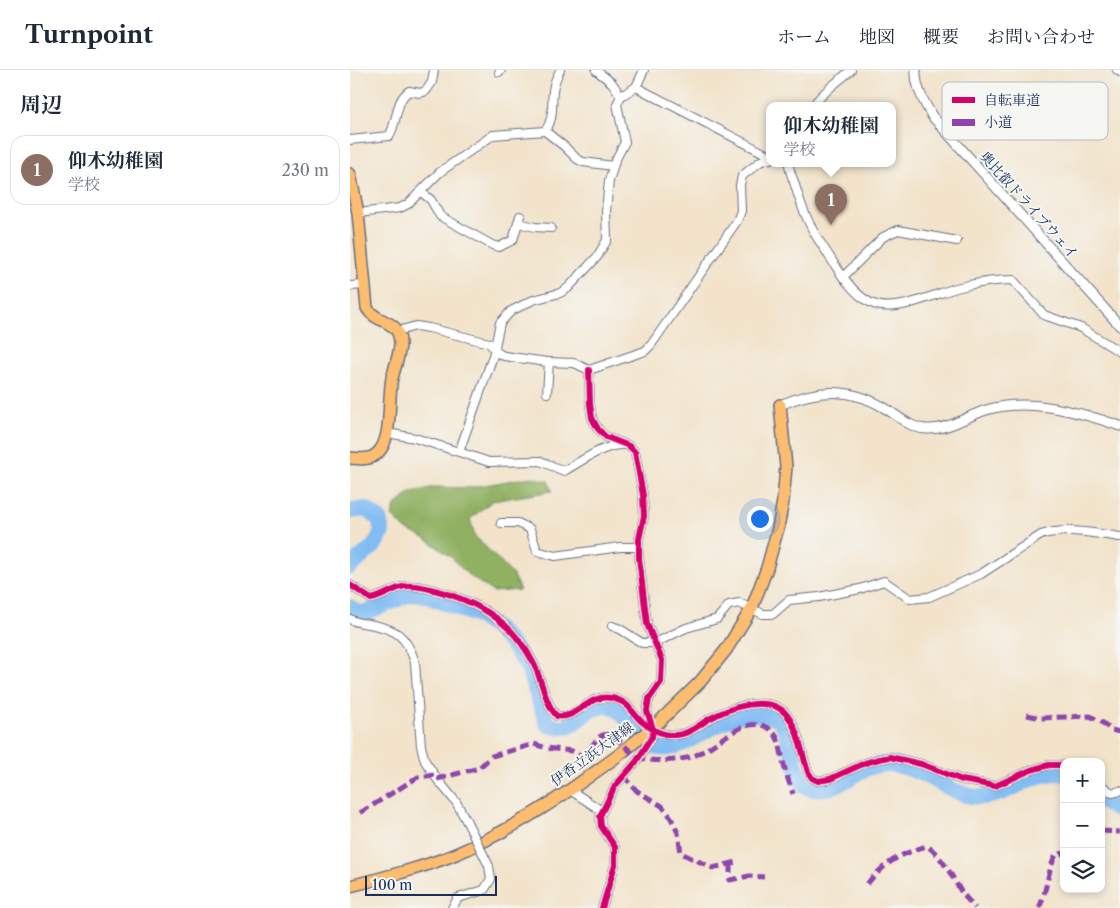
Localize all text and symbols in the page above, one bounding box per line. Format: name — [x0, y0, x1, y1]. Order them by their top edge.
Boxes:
text: Turnpoint — [25, 20, 153, 49]
text: ホーム — [777, 26, 831, 48]
text: 地図 — [859, 26, 895, 48]
text: 概要 — [923, 26, 959, 48]
text: お問い合わせ — [987, 26, 1095, 48]
legend — [942, 82, 1108, 140]
text: 自転車道 — [984, 91, 1040, 109]
text: 周辺 — [20, 92, 62, 117]
popup — [766, 102, 896, 167]
text: 小道 — [984, 113, 1012, 131]
text: 仰木幼稚園 — [783, 114, 879, 137]
text: 学校 — [783, 139, 816, 159]
street label: 奥比叡ドライブウェイ — [976, 147, 1082, 263]
text: 仰木幼稚園 — [68, 149, 163, 172]
text: 1 — [33, 160, 41, 180]
text: 230 m — [282, 160, 329, 180]
text: 学校 — [68, 174, 100, 194]
pin: 1 — [815, 184, 847, 225]
your location — [747, 506, 773, 532]
street label: 伊香立浜大津線 — [547, 718, 637, 790]
map controls — [1060, 758, 1105, 893]
button: + — [1060, 758, 1105, 803]
button: − — [1060, 803, 1105, 848]
button: layers — [1060, 848, 1105, 893]
scale bar — [365, 873, 498, 896]
text: 100 m — [372, 876, 412, 894]

